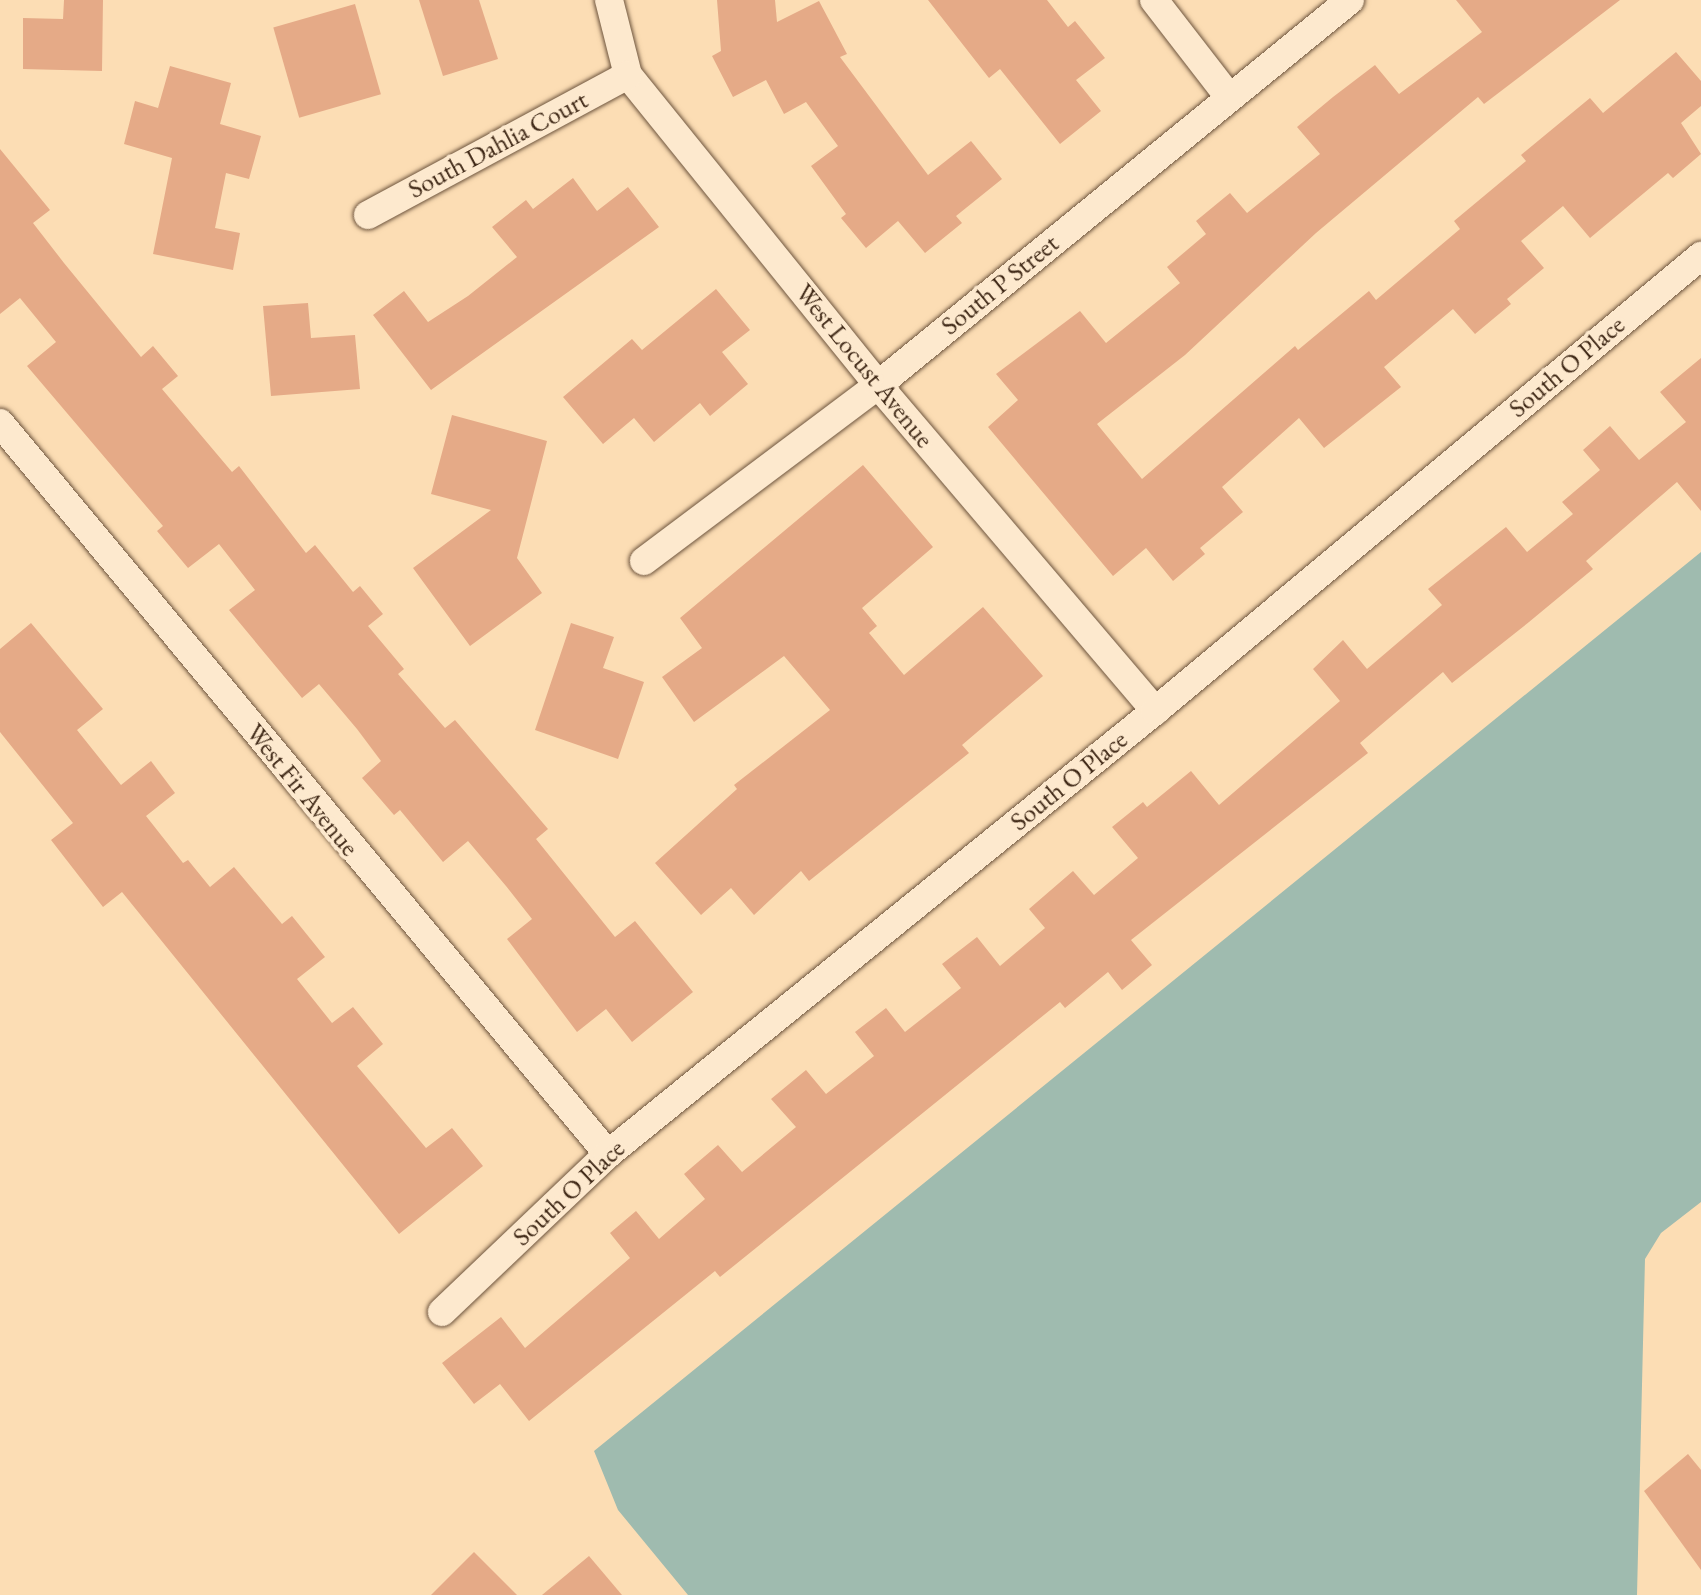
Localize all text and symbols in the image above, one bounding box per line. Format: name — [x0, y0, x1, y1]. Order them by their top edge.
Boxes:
street label: South Dahlia Court — [403, 85, 593, 205]
street label: South P Street — [935, 228, 1065, 342]
street label: West Locust Avenue — [788, 278, 940, 454]
street label: South O Place — [1503, 310, 1631, 424]
street label: West Fir Avenue — [239, 718, 365, 862]
street label: South O Place — [1004, 724, 1134, 838]
street label: South O Place — [507, 1133, 631, 1253]

